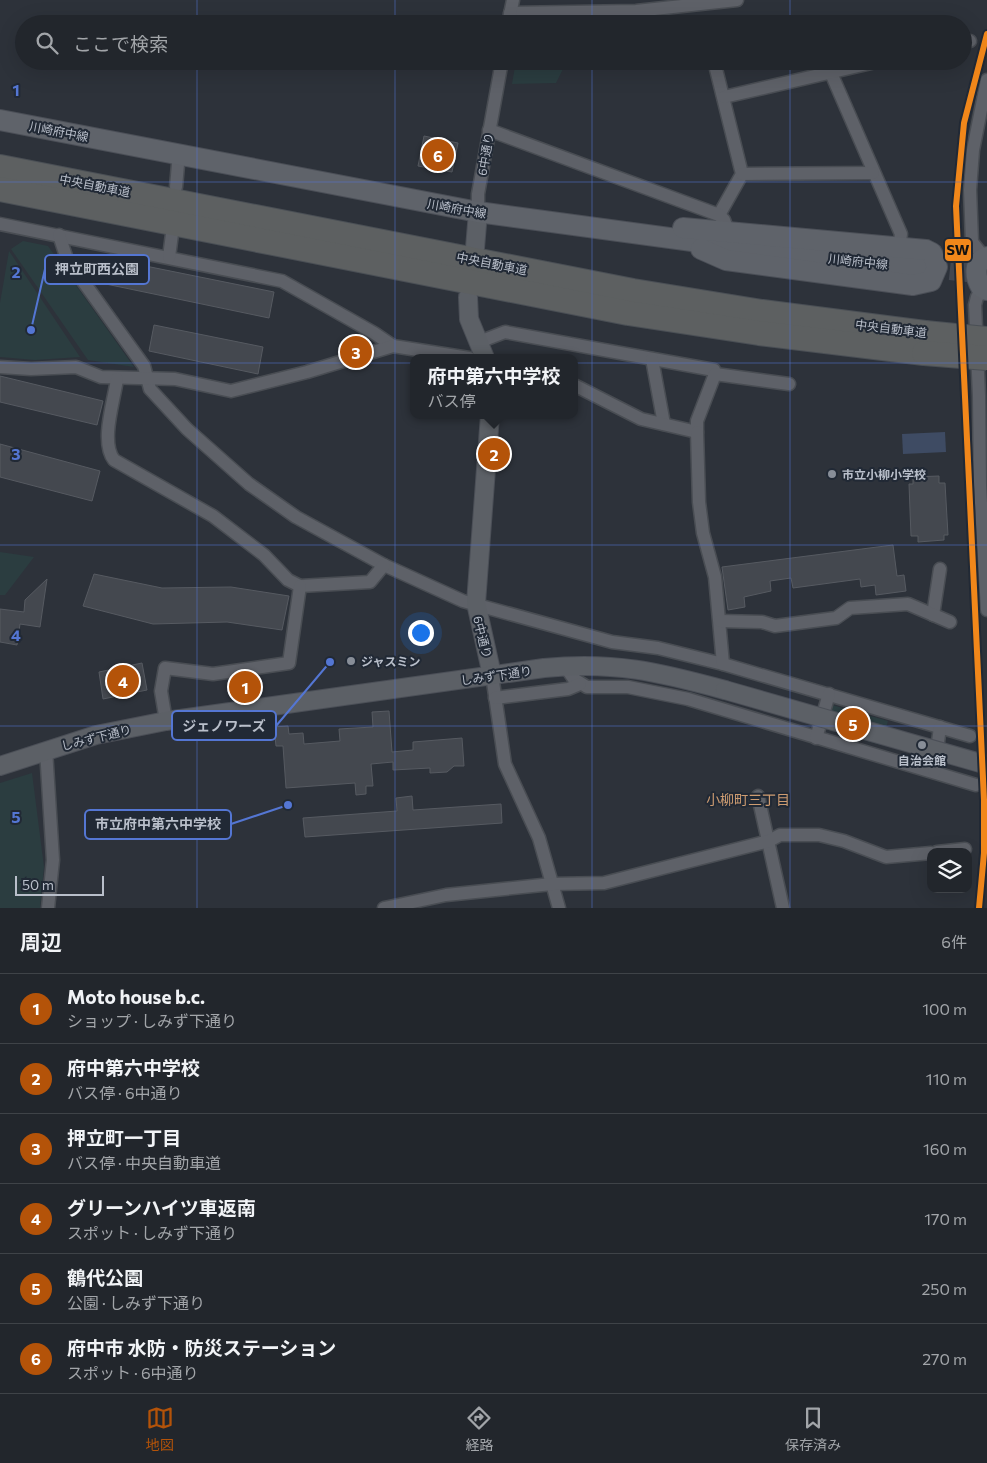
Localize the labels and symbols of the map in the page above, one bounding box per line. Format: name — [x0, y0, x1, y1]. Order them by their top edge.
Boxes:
text: 1 — [12, 80, 20, 99]
street label: 川崎府中線 — [28, 118, 90, 144]
street label: 6中通り — [474, 131, 496, 177]
pin: 6 — [422, 136, 454, 174]
street label: 中央自動車道 — [58, 171, 132, 199]
street label: 川崎府中線 — [426, 196, 488, 220]
line badge: SW — [944, 238, 972, 262]
text: SW — [947, 241, 970, 258]
street label: 中央自動車道 — [455, 249, 529, 277]
street label: 川崎府中線 — [827, 251, 889, 271]
callout: 押立町西公園 — [45, 255, 149, 284]
text: 押立町西公園 — [55, 260, 139, 277]
text: 2 — [11, 262, 21, 281]
street label: 中央自動車道 — [854, 317, 928, 339]
pin: 3 — [340, 333, 372, 371]
pin: 2 — [478, 435, 510, 473]
text: 3 — [11, 444, 21, 463]
place label: 市立小柳小学校 — [842, 467, 926, 481]
marker: 市立小柳小学校 — [826, 468, 838, 480]
street label: 6中通り — [471, 614, 495, 660]
your location — [408, 620, 434, 646]
text: 4 — [11, 625, 21, 644]
place label: ジャスミン — [361, 654, 420, 668]
marker: ジャスミン — [345, 655, 357, 667]
pin: 4 — [107, 662, 139, 700]
street label: しみず下通り — [459, 663, 533, 687]
pin: 1 — [229, 668, 261, 706]
pin: 5 — [837, 705, 869, 743]
callout: ジェノワーズ — [172, 711, 276, 740]
text: ジェノワーズ — [182, 717, 266, 734]
street label: しみず下通り — [59, 721, 133, 753]
marker: 自治会館 — [916, 739, 928, 751]
place label: 自治会館 — [898, 753, 946, 767]
district label: 小柳町三丁目 — [706, 791, 790, 808]
text: 5 — [11, 807, 21, 826]
callout: 市立府中第六中学校 — [85, 810, 231, 839]
text: 市立府中第六中学校 — [95, 815, 221, 832]
scale bar — [15, 873, 104, 896]

